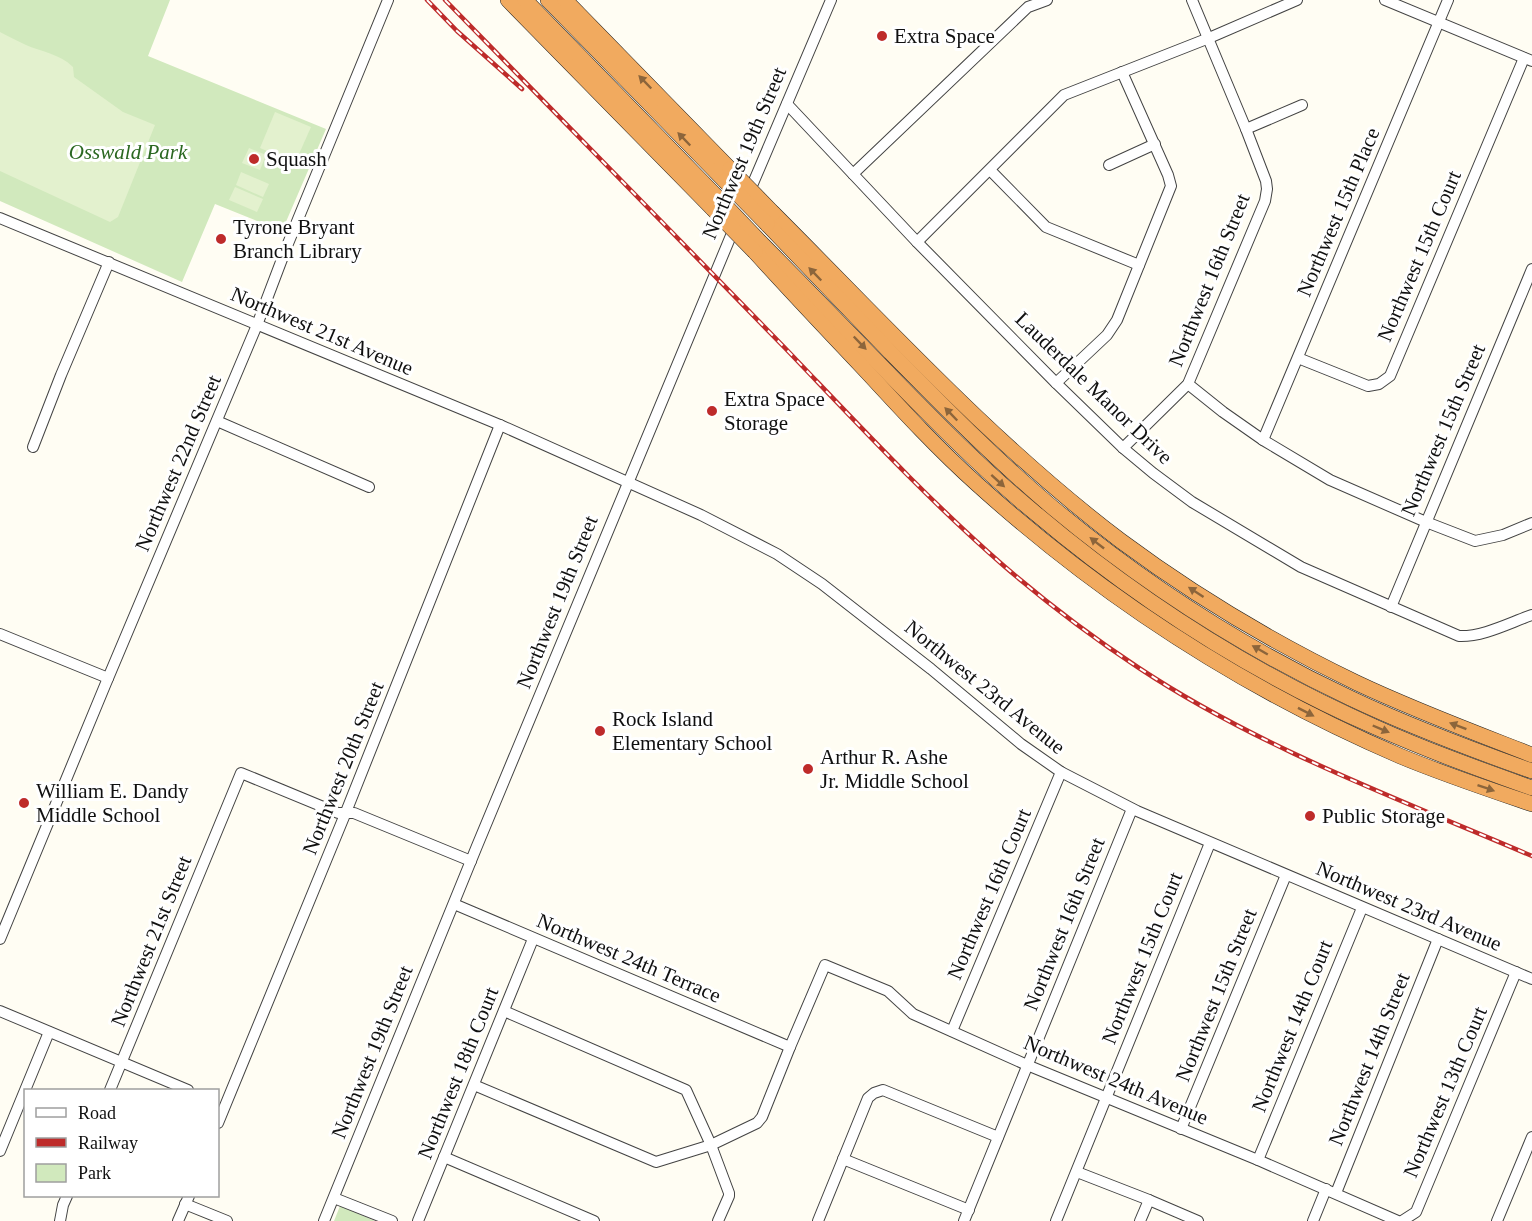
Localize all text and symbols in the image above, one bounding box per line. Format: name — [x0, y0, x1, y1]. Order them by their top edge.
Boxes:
place label: Extra Space — [894, 24, 995, 48]
marker: Extra Space — [875, 29, 889, 43]
street label: Northwest 19th Street — [697, 63, 791, 243]
one-way arrow — [639, 76, 653, 90]
street label: Northwest 15th Place — [1292, 124, 1384, 300]
one-way arrow — [678, 133, 692, 147]
park label: Osswald Park — [69, 140, 188, 164]
place label: Squash — [266, 147, 327, 171]
marker: Squash — [247, 152, 261, 166]
street label: Northwest 15th Court — [1372, 167, 1466, 345]
street label: Northwest 16th Street — [1163, 190, 1255, 370]
place label: Tyrone Bryant Branch Library — [233, 215, 362, 263]
marker: Tyrone Bryant Branch Library — [214, 232, 228, 246]
one-way arrow — [809, 267, 823, 281]
street label: Northwest 21st Avenue — [227, 282, 417, 380]
street label: Lauderdale Manor Drive — [1011, 307, 1177, 469]
one-way arrow — [852, 336, 866, 350]
street label: Northwest 15th Street — [1396, 340, 1490, 520]
street label: Northwest 22nd Street — [130, 371, 226, 555]
place label: Extra Space Storage — [724, 387, 825, 435]
marker: Extra Space Storage — [705, 404, 719, 418]
one-way arrow — [944, 407, 958, 422]
one-way arrow — [990, 474, 1005, 487]
street label: Northwest 19th Street — [511, 512, 603, 692]
one-way arrow — [1089, 536, 1105, 549]
one-way arrow — [1188, 587, 1204, 598]
street label: Northwest 23rd Avenue — [900, 615, 1070, 759]
one-way arrow — [1251, 646, 1268, 656]
street label: Northwest 20th Street — [297, 678, 389, 858]
place label: Rock Island Elementary School — [612, 707, 773, 755]
one-way arrow — [1298, 707, 1315, 717]
one-way arrow — [1449, 721, 1467, 731]
marker: Rock Island Elementary School — [593, 724, 607, 738]
one-way arrow — [1372, 724, 1390, 734]
place label: Arthur R. Ashe Jr. Middle School — [820, 745, 969, 793]
marker: Arthur R. Ashe Jr. Middle School — [801, 762, 815, 776]
place label: William E. Dandy Middle School — [36, 779, 189, 827]
one-way arrow — [1477, 783, 1495, 793]
marker: William E. Dandy Middle School — [17, 796, 31, 810]
place label: Public Storage — [1322, 804, 1445, 828]
street label: Northwest 16th Court — [942, 805, 1036, 983]
marker: Public Storage — [1303, 809, 1317, 823]
street label: Northwest 16th Street — [1018, 834, 1110, 1014]
street label: Northwest 21st Street — [106, 852, 196, 1030]
street label: Northwest 23rd Avenue — [1313, 856, 1505, 956]
street label: Northwest 15th Court — [1097, 868, 1187, 1047]
street label: Northwest 15th Street — [1170, 905, 1262, 1085]
street label: Northwest 24th Terrace — [533, 908, 725, 1008]
street label: Northwest 14th Court — [1247, 936, 1337, 1115]
street label: Northwest 19th Street — [326, 962, 418, 1142]
street label: Northwest 14th Street — [1323, 969, 1415, 1149]
street label: Northwest 18th Court — [413, 983, 503, 1162]
street label: Northwest 13th Court — [1398, 1003, 1492, 1181]
street label: Northwest 24th Avenue — [1020, 1030, 1212, 1130]
legend — [24, 1089, 219, 1197]
text: Road — [78, 1103, 116, 1123]
text: Railway — [78, 1133, 138, 1153]
text: Park — [78, 1163, 111, 1183]

